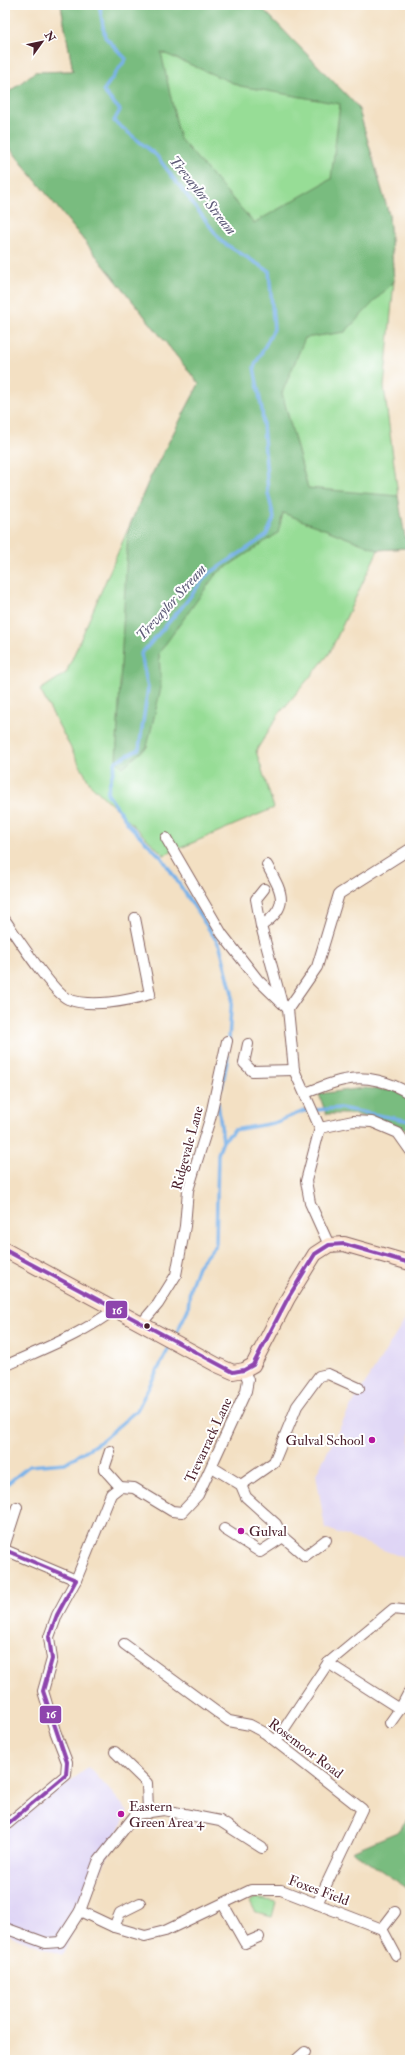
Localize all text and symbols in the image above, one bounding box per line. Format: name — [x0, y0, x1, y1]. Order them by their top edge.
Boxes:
north arrow — [22, 22, 62, 62]
text: N — [41, 28, 59, 45]
water label: Trevaylor Stream — [165, 152, 240, 239]
water label: Trevaylor Stream — [132, 560, 211, 645]
street label: Ridgevale Lane — [168, 1104, 207, 1192]
line badge: 16 — [105, 1300, 128, 1319]
text: 16 — [112, 1304, 123, 1317]
unlabelled marker — [142, 1321, 152, 1331]
street label: Trevarrack Lane — [181, 1395, 236, 1486]
place label: Gulval School — [285, 1432, 364, 1449]
marker: Gulval School — [367, 1435, 377, 1445]
place label: Gulval — [249, 1523, 287, 1540]
marker: Gulval — [236, 1526, 246, 1536]
line badge: 16 — [39, 1705, 62, 1724]
text: 16 — [46, 1708, 57, 1721]
street label: Rosemoor Road — [265, 1715, 346, 1782]
place label: Eastern Green Area 4 — [129, 1798, 205, 1831]
marker: Eastern Green Area 4 — [116, 1809, 126, 1819]
street label: Foxes Field — [286, 1872, 352, 1909]

